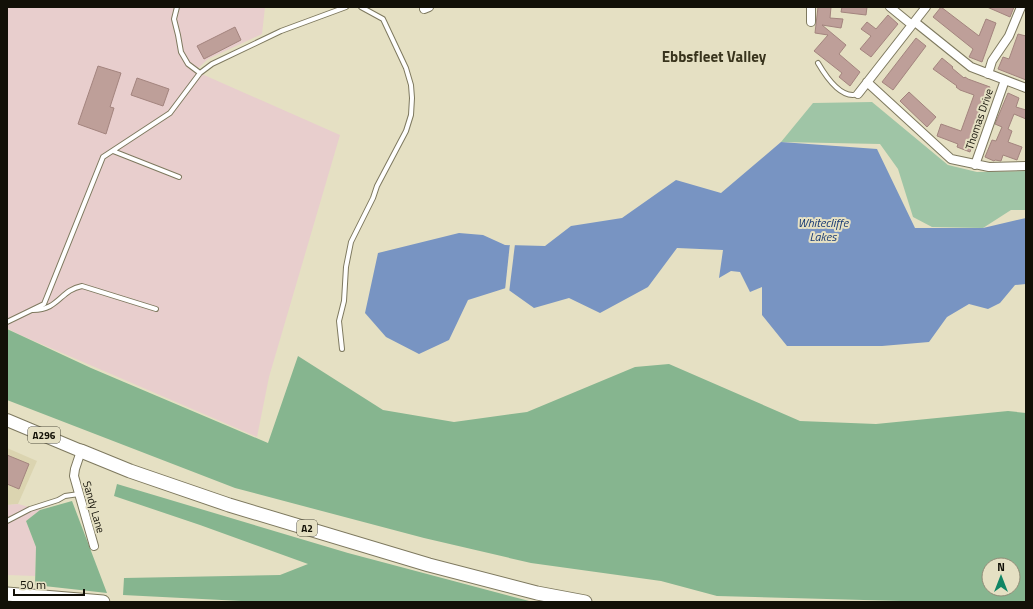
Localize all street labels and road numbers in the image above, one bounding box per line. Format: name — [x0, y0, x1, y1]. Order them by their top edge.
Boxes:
street label: Thomas Drive — [961, 86, 997, 152]
road number: A296 — [28, 427, 60, 443]
street label: Sandy Lane — [79, 479, 109, 535]
road number: A2 — [297, 520, 317, 536]

